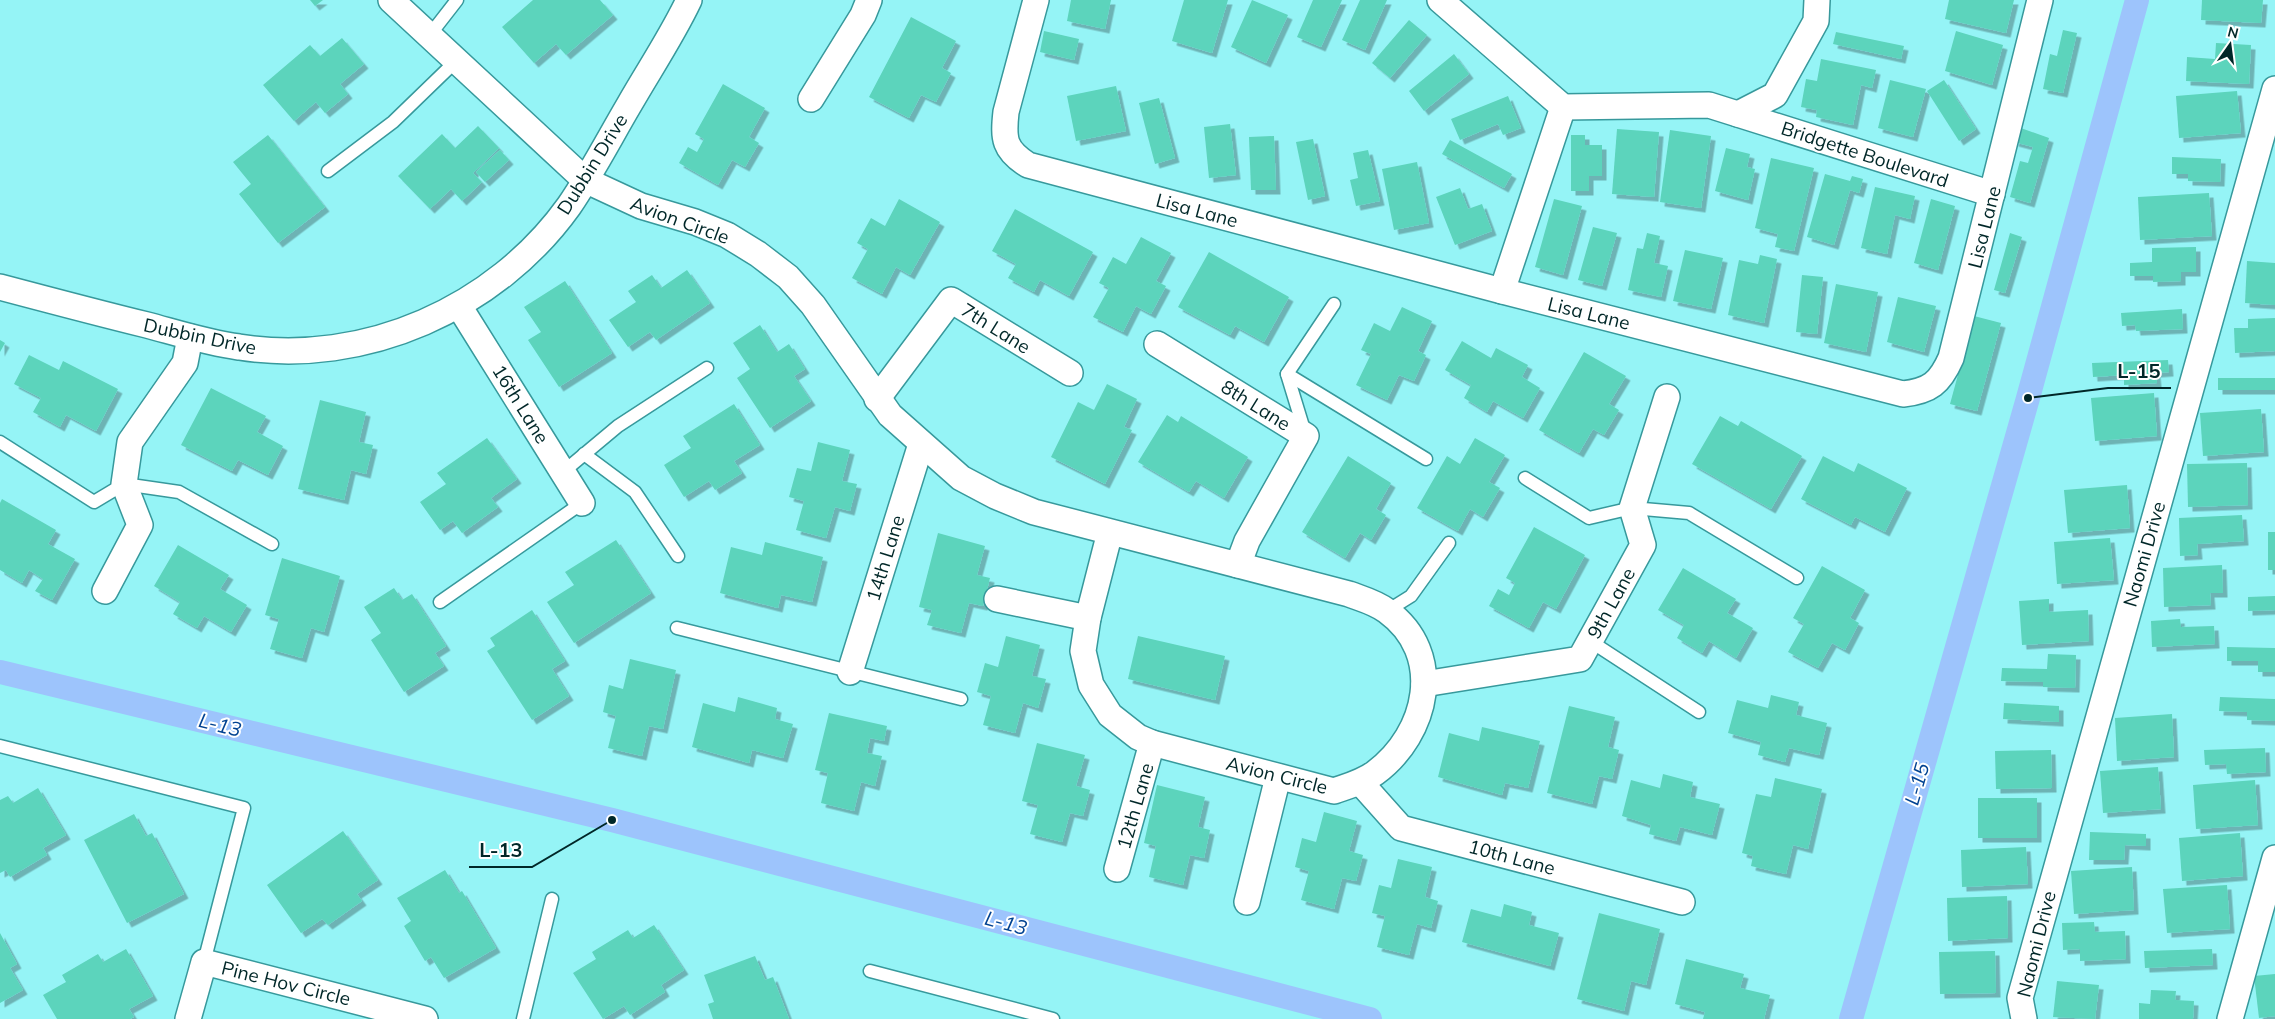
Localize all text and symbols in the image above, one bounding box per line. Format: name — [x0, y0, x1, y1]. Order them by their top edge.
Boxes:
north arrow — [2205, 20, 2255, 70]
text: N — [2226, 22, 2240, 42]
street label: Dubbin Drive — [551, 109, 633, 219]
street label: Bridgette Boulevard — [1778, 116, 1952, 192]
street label: Lisa Lane — [1962, 183, 2006, 271]
street label: Lisa Lane — [1153, 188, 1241, 232]
street label: Avion Circle — [627, 191, 733, 249]
street label: Lisa Lane — [1545, 291, 1633, 335]
street label: 7th Lane — [957, 297, 1035, 359]
street label: Dubbin Drive — [142, 312, 258, 360]
callout: L-15 — [2108, 353, 2171, 388]
text: L-15 — [2117, 358, 2161, 383]
street label: 16th Lane — [487, 360, 555, 448]
street label: 8th Lane — [1217, 374, 1295, 436]
street label: Naomi Drive — [2118, 499, 2170, 609]
street label: 14th Lane — [861, 512, 909, 604]
street label: 9th Lane — [1582, 563, 1640, 643]
water label: L-13 — [196, 707, 244, 742]
street label: Avion Circle — [1224, 751, 1330, 799]
street label: 12th Lane — [1111, 760, 1159, 852]
water label: L-15 — [1899, 760, 1934, 808]
callout: L-13 — [469, 832, 532, 867]
street label: 10th Lane — [1466, 834, 1558, 880]
text: L-13 — [479, 837, 523, 862]
street label: Naomi Drive — [2011, 888, 2061, 1000]
water label: L-13 — [982, 905, 1030, 940]
street label: Pine Hov Circle — [219, 955, 353, 1011]

